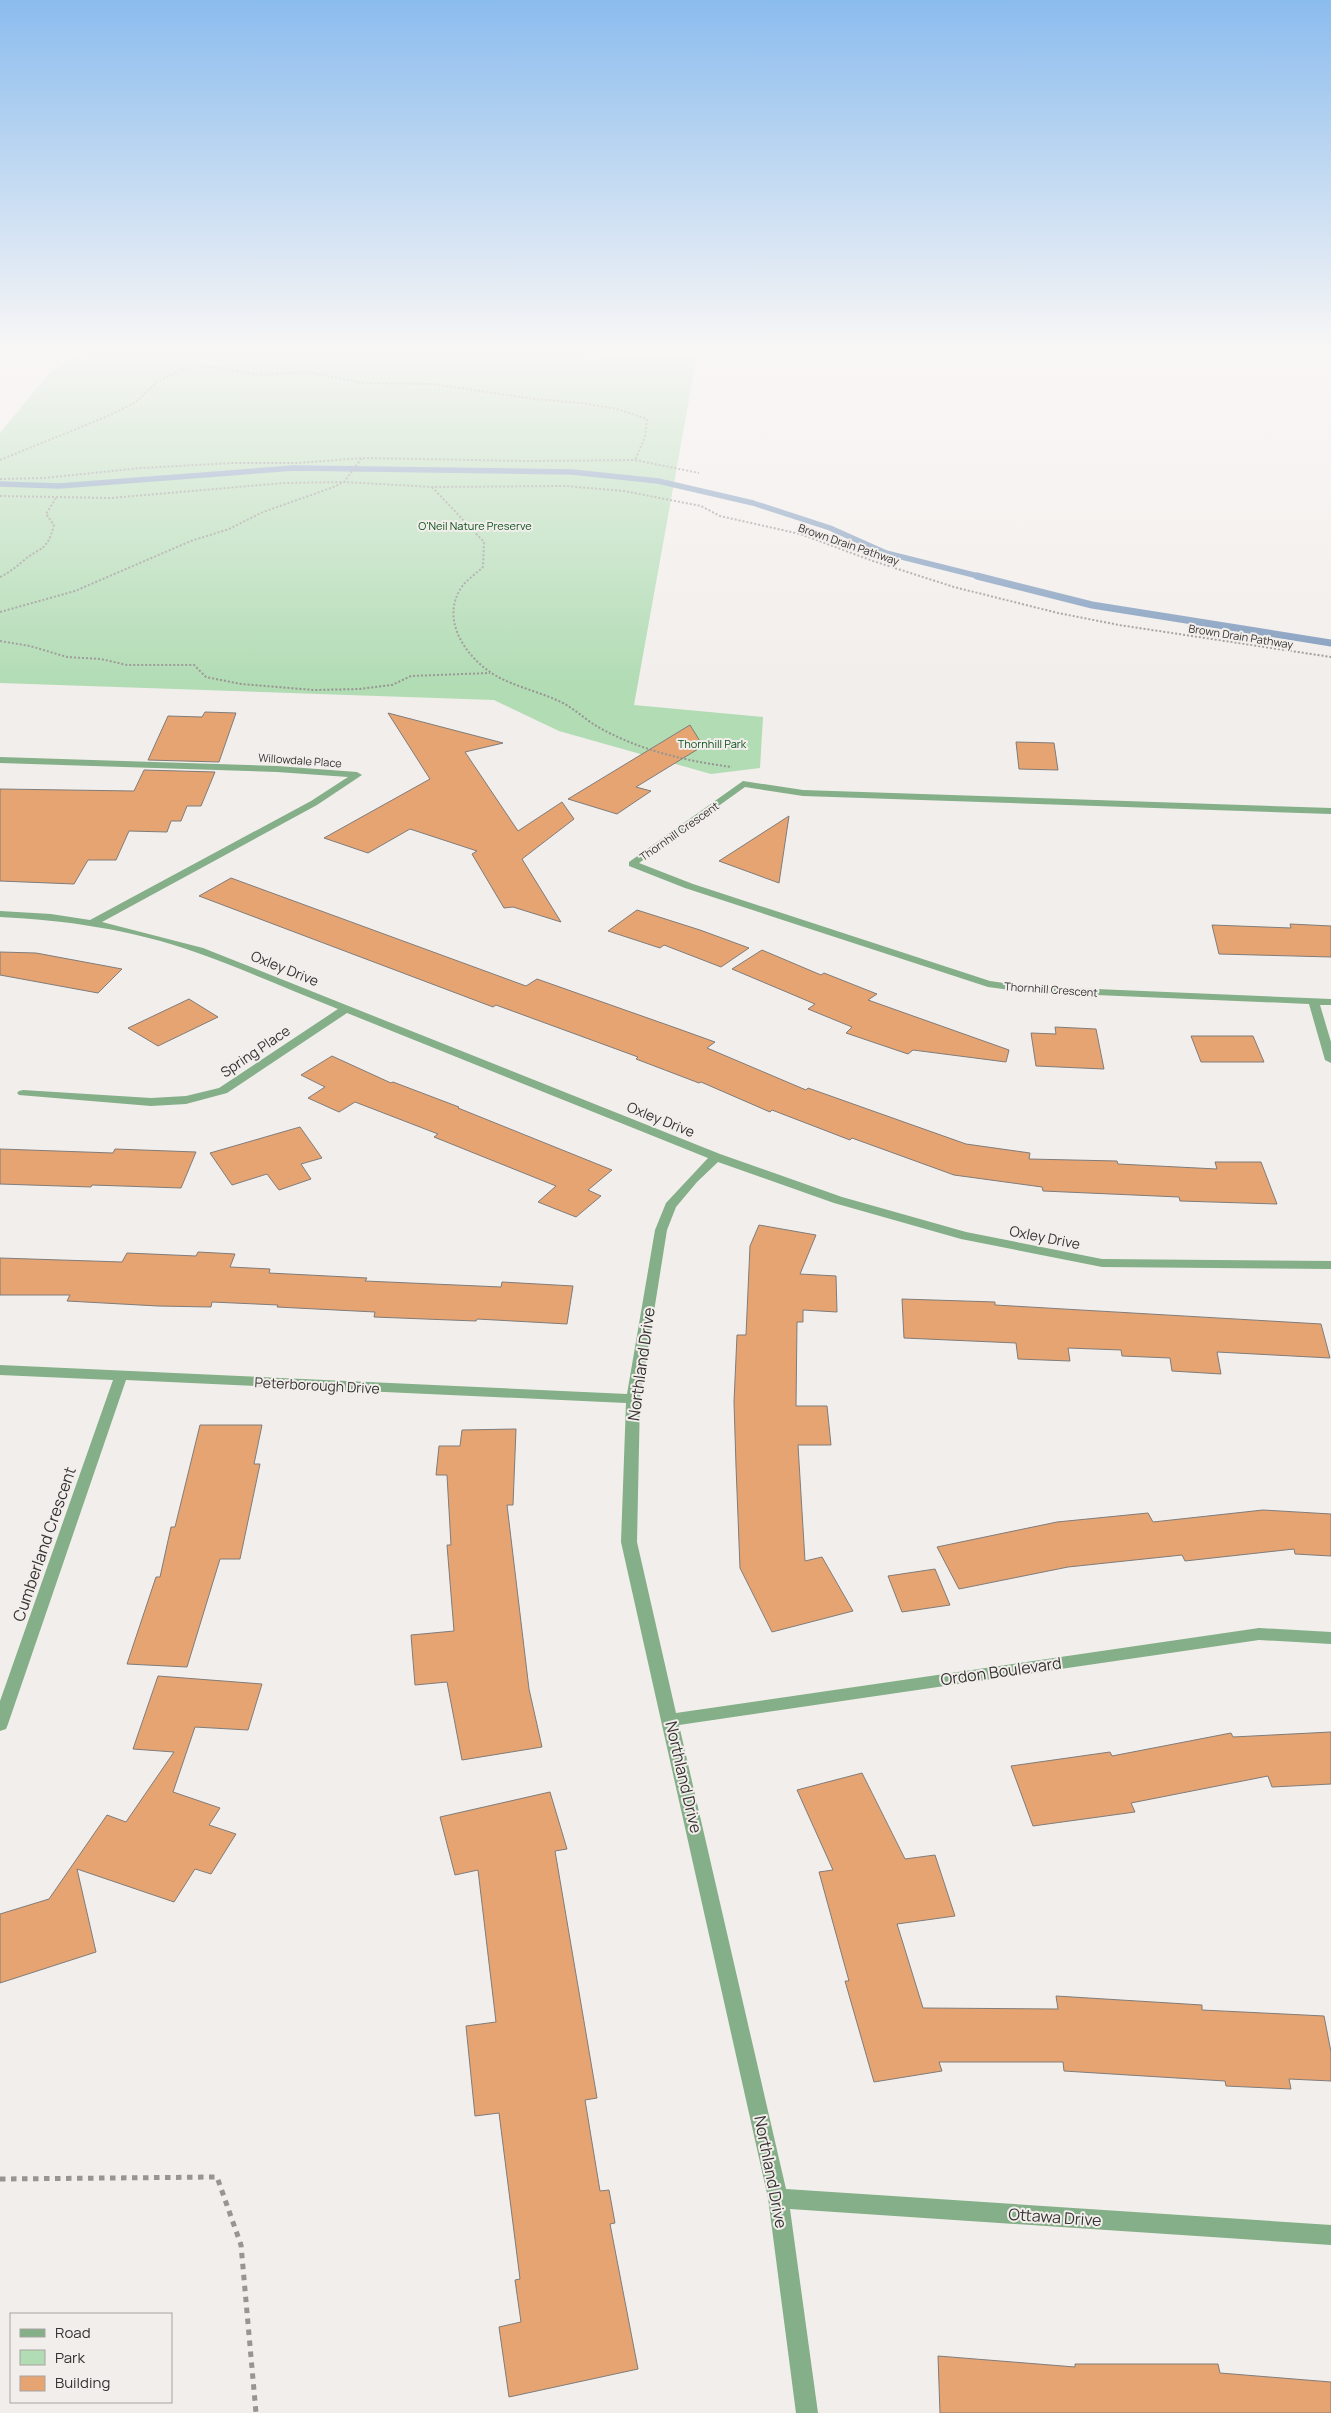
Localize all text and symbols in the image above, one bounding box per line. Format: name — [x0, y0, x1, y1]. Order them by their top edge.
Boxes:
park label: O'Neil Nature Preserve — [418, 518, 532, 533]
street label: Brown Drain Pathway — [797, 520, 902, 568]
street label: Brown Drain Pathway — [1188, 620, 1295, 652]
park label: Thornhill Park — [678, 736, 747, 751]
street label: Willowdale Place — [258, 750, 343, 770]
street label: Thornhill Crescent — [636, 798, 722, 864]
street label: Oxley Drive — [248, 946, 322, 990]
street label: Thornhill Crescent — [1004, 978, 1098, 1000]
street label: Spring Place — [217, 1021, 293, 1081]
street label: Oxley Drive — [624, 1097, 698, 1141]
street label: Oxley Drive — [1008, 1221, 1082, 1253]
street label: Northland Drive — [622, 1306, 660, 1422]
street label: Peterborough Drive — [254, 1372, 380, 1398]
street label: Cumberland Crescent — [7, 1464, 81, 1624]
street label: Ordon Boulevard — [939, 1652, 1063, 1690]
street label: Northland Drive — [660, 1719, 708, 1835]
street label: Northland Drive — [749, 2114, 793, 2230]
street label: Ottawa Drive — [1008, 2203, 1102, 2231]
legend — [10, 2313, 172, 2403]
text: Road — [55, 2322, 91, 2343]
text: Park — [55, 2347, 85, 2368]
text: Building — [55, 2372, 110, 2393]

